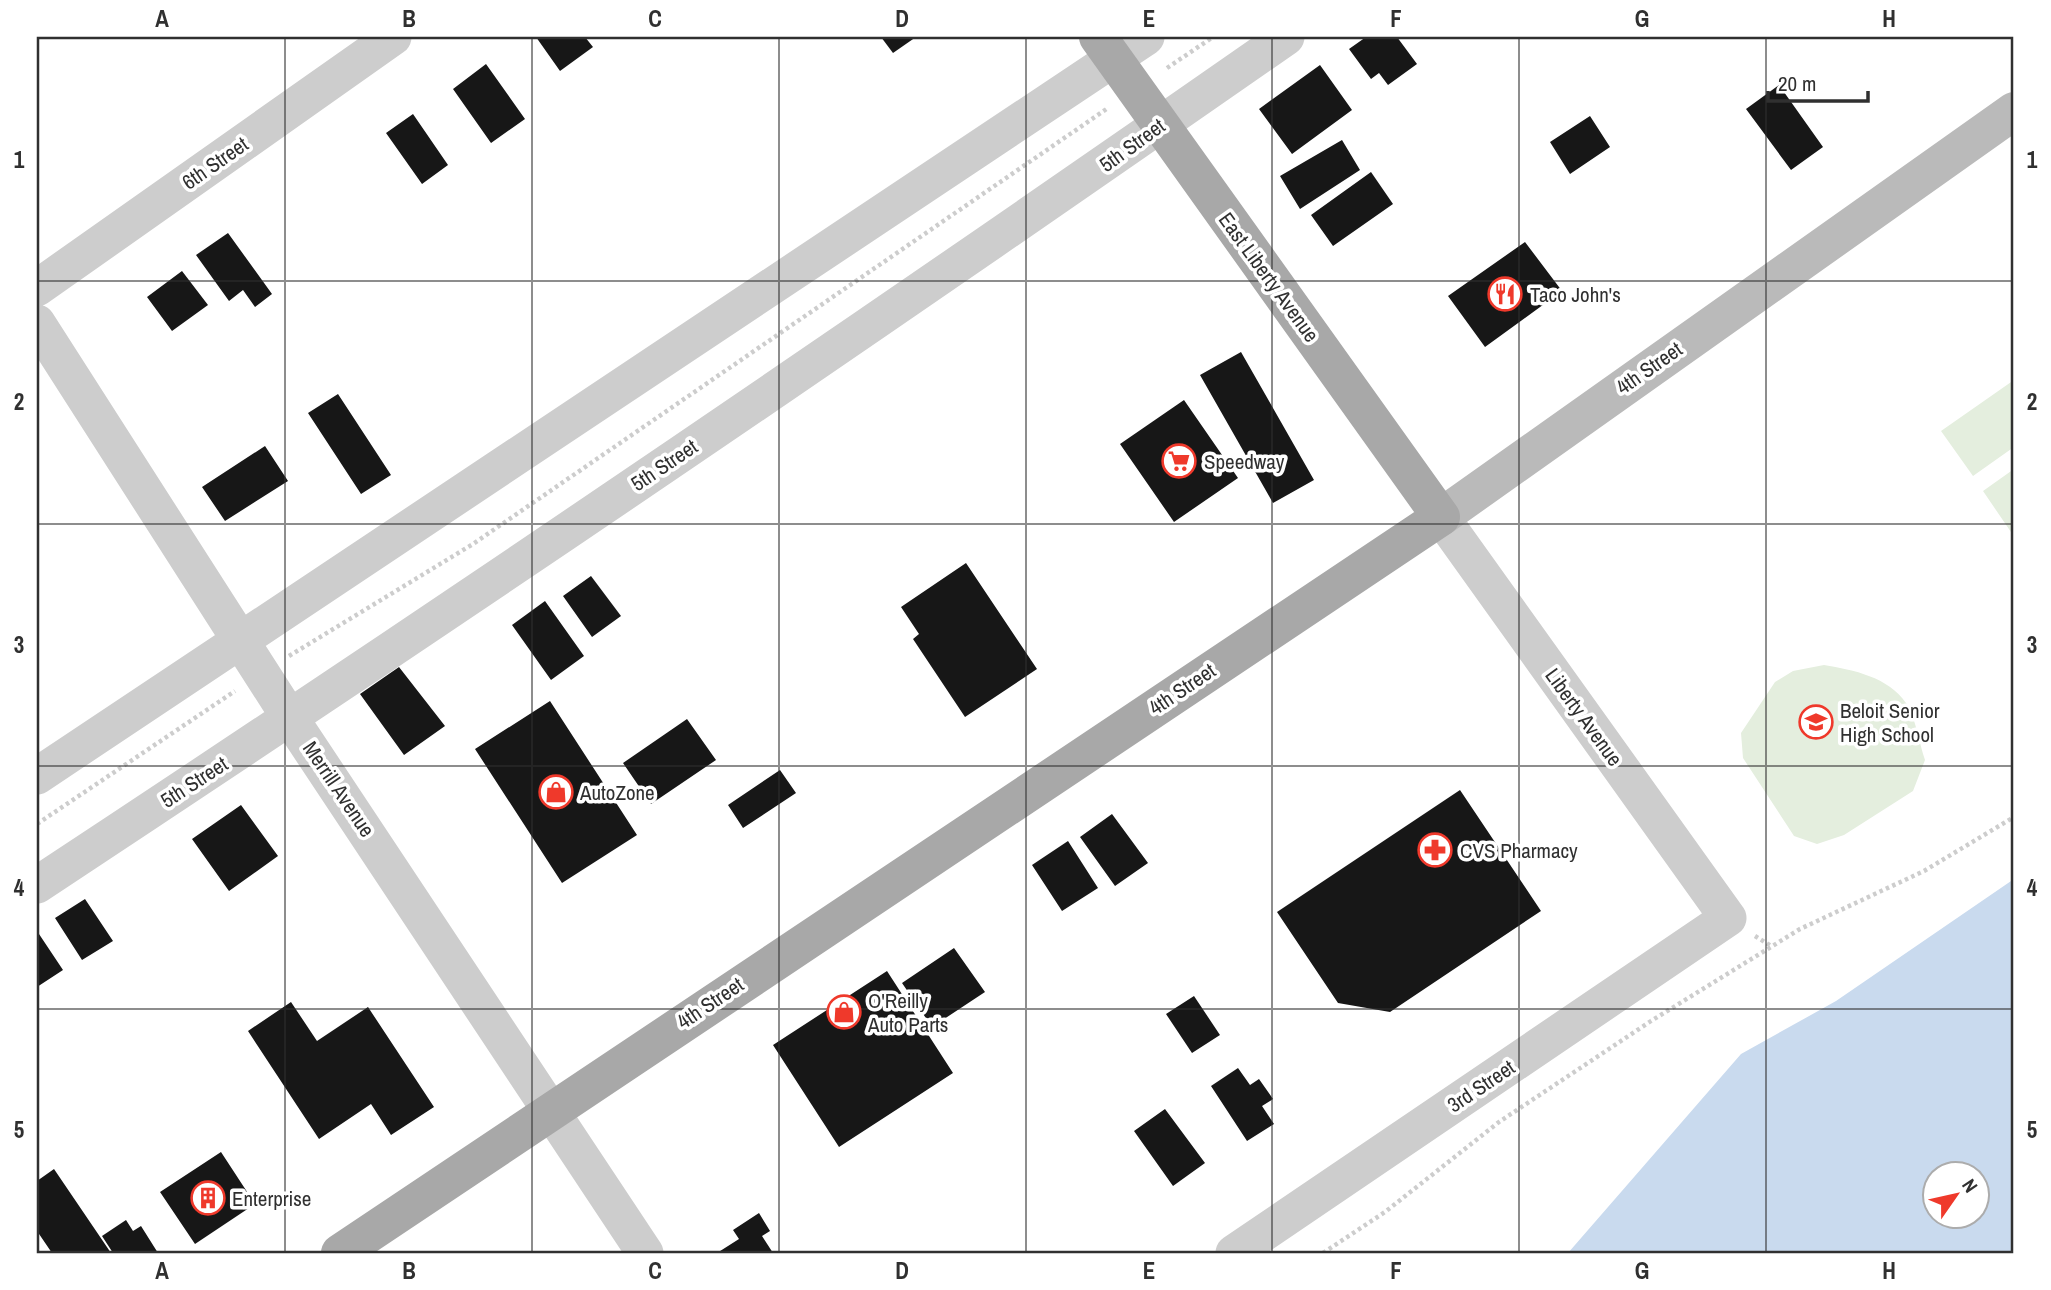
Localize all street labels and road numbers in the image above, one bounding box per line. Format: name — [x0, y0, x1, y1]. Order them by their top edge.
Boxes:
street label: 5th Street — [1093, 111, 1171, 179]
street label: 6th Street — [176, 130, 254, 196]
street label: East Liberty Avenue — [1212, 206, 1326, 348]
street label: 4th Street — [1610, 335, 1688, 401]
street label: 5th Street — [625, 432, 703, 498]
street label: 4th Street — [1143, 656, 1221, 722]
street label: Liberty Avenue — [1539, 662, 1629, 772]
street label: Merrill Avenue — [296, 735, 382, 843]
street label: 5th Street — [155, 749, 233, 814]
street label: 4th Street — [671, 970, 749, 1036]
street label: 3rd Street — [1442, 1053, 1521, 1119]

